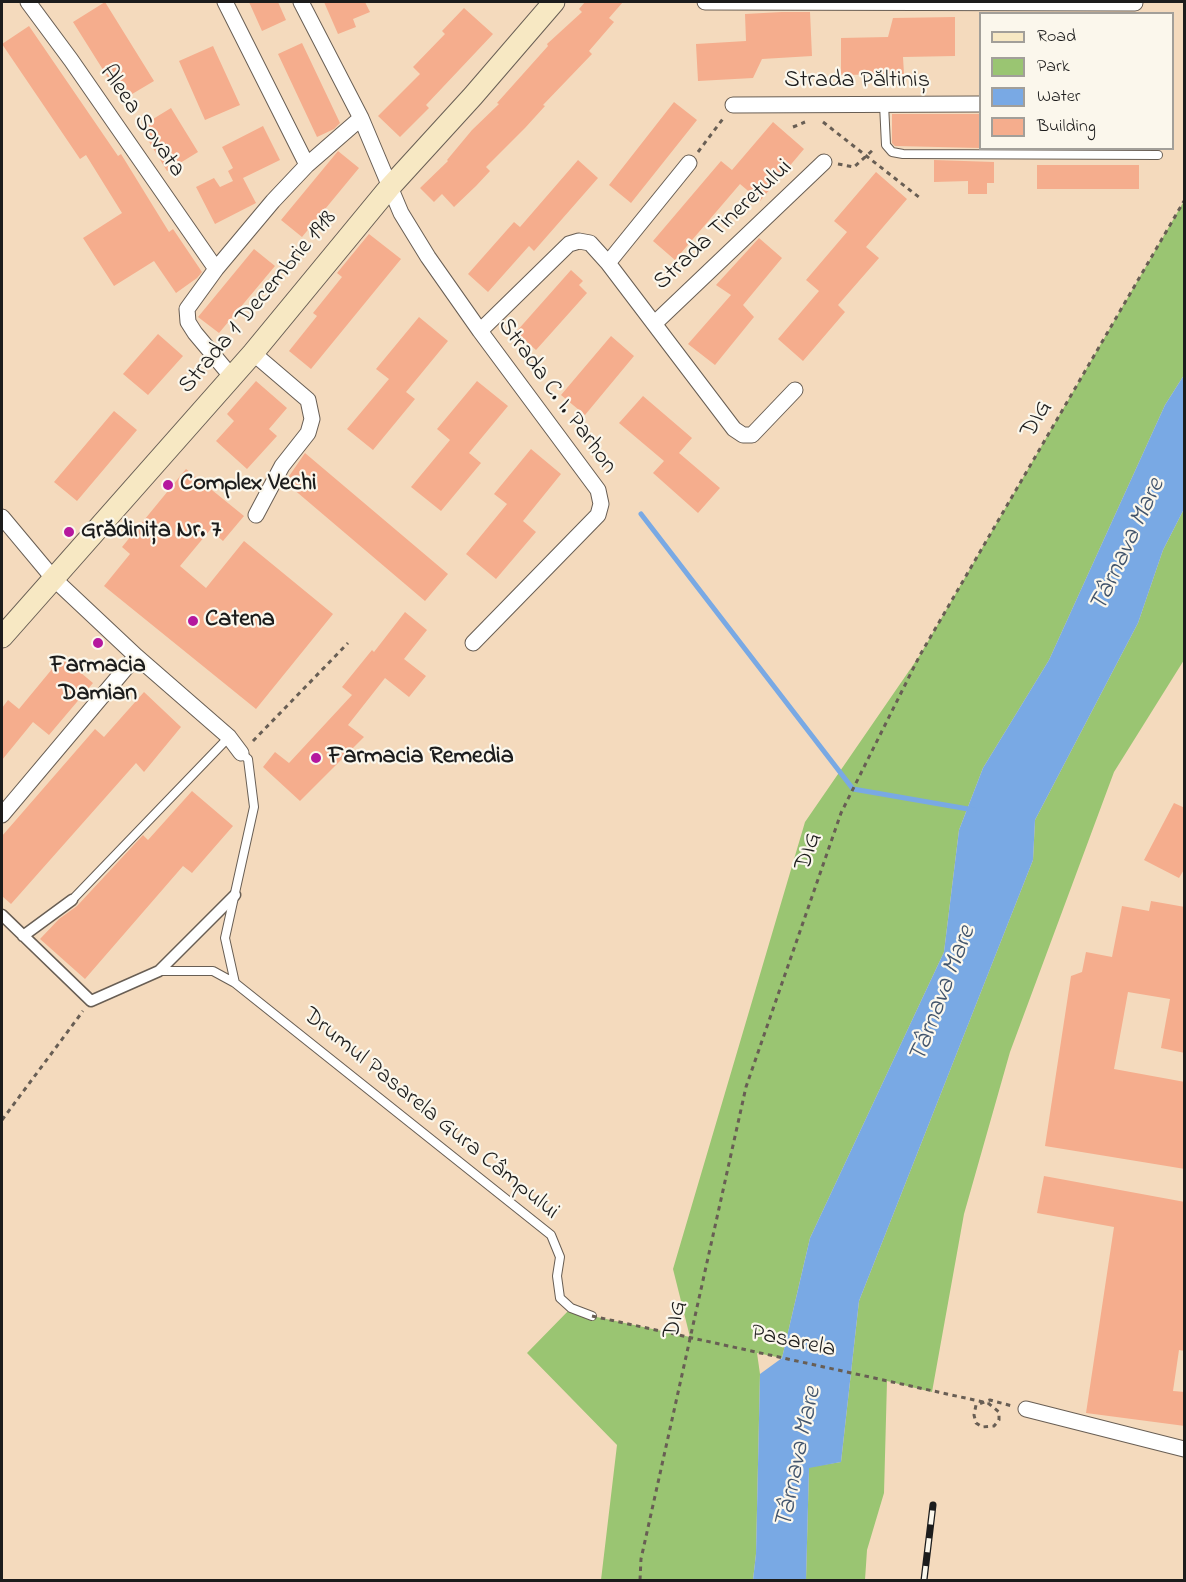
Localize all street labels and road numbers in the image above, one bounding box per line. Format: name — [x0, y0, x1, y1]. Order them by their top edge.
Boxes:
street label: Aleea Sovata — [92, 60, 190, 184]
street label: Strada Păltiniș — [784, 68, 930, 96]
street label: Strada Tineretului — [649, 154, 799, 298]
street label: Strada 1 Decembrie 1918 — [174, 205, 344, 401]
street label: Strada C. I. Parhon — [490, 314, 622, 480]
street label: DIG — [1016, 396, 1060, 444]
street label: DIG — [790, 829, 830, 875]
street label: Drumul Pasarela Gura Câmpului — [296, 1003, 564, 1227]
street label: DIG — [659, 1298, 695, 1342]
street label: Pasarela — [748, 1320, 838, 1366]

